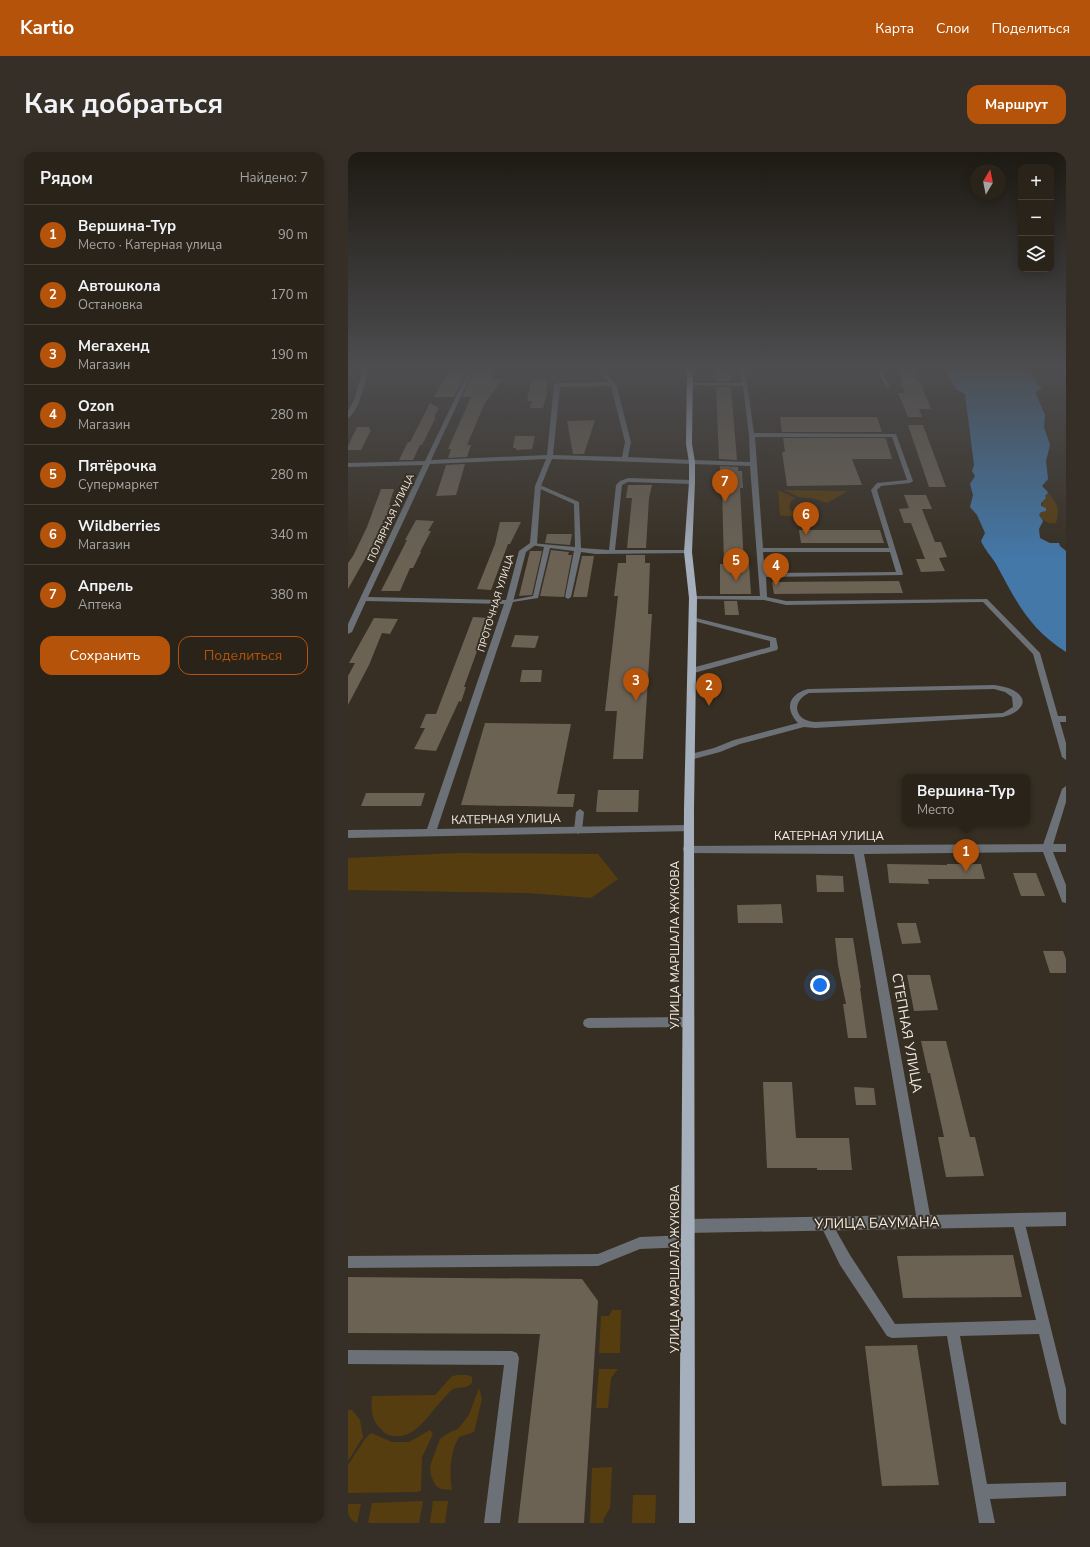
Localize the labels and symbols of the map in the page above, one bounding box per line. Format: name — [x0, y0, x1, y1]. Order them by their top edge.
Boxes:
north arrow — [970, 164, 1006, 200]
pin: 7 — [712, 469, 738, 502]
street label: ПОЛЯРНАЯ УЛИЦА — [364, 471, 418, 565]
pin: 6 — [793, 502, 819, 535]
pin: 5 — [723, 548, 749, 581]
street label: ПРОТОЧНАЯ УЛИЦА — [474, 552, 518, 654]
pin: 4 — [763, 553, 789, 586]
pin: 3 — [623, 668, 649, 701]
pin: 2 — [696, 673, 722, 706]
street label: КАТЕРНАЯ УЛИЦА — [451, 810, 561, 828]
street label: КАТЕРНАЯ УЛИЦА — [774, 828, 884, 844]
pin: 1 — [953, 839, 979, 872]
street label: УЛИЦА МАРШАЛА ЖУКОВА — [667, 861, 683, 1030]
street label: СТЕПНАЯ УЛИЦА — [887, 972, 927, 1094]
your location — [810, 975, 830, 995]
street label: УЛИЦА МАРШАЛА ЖУКОВА — [667, 1185, 683, 1354]
street label: УЛИЦА БАУМАНА — [813, 1212, 940, 1234]

